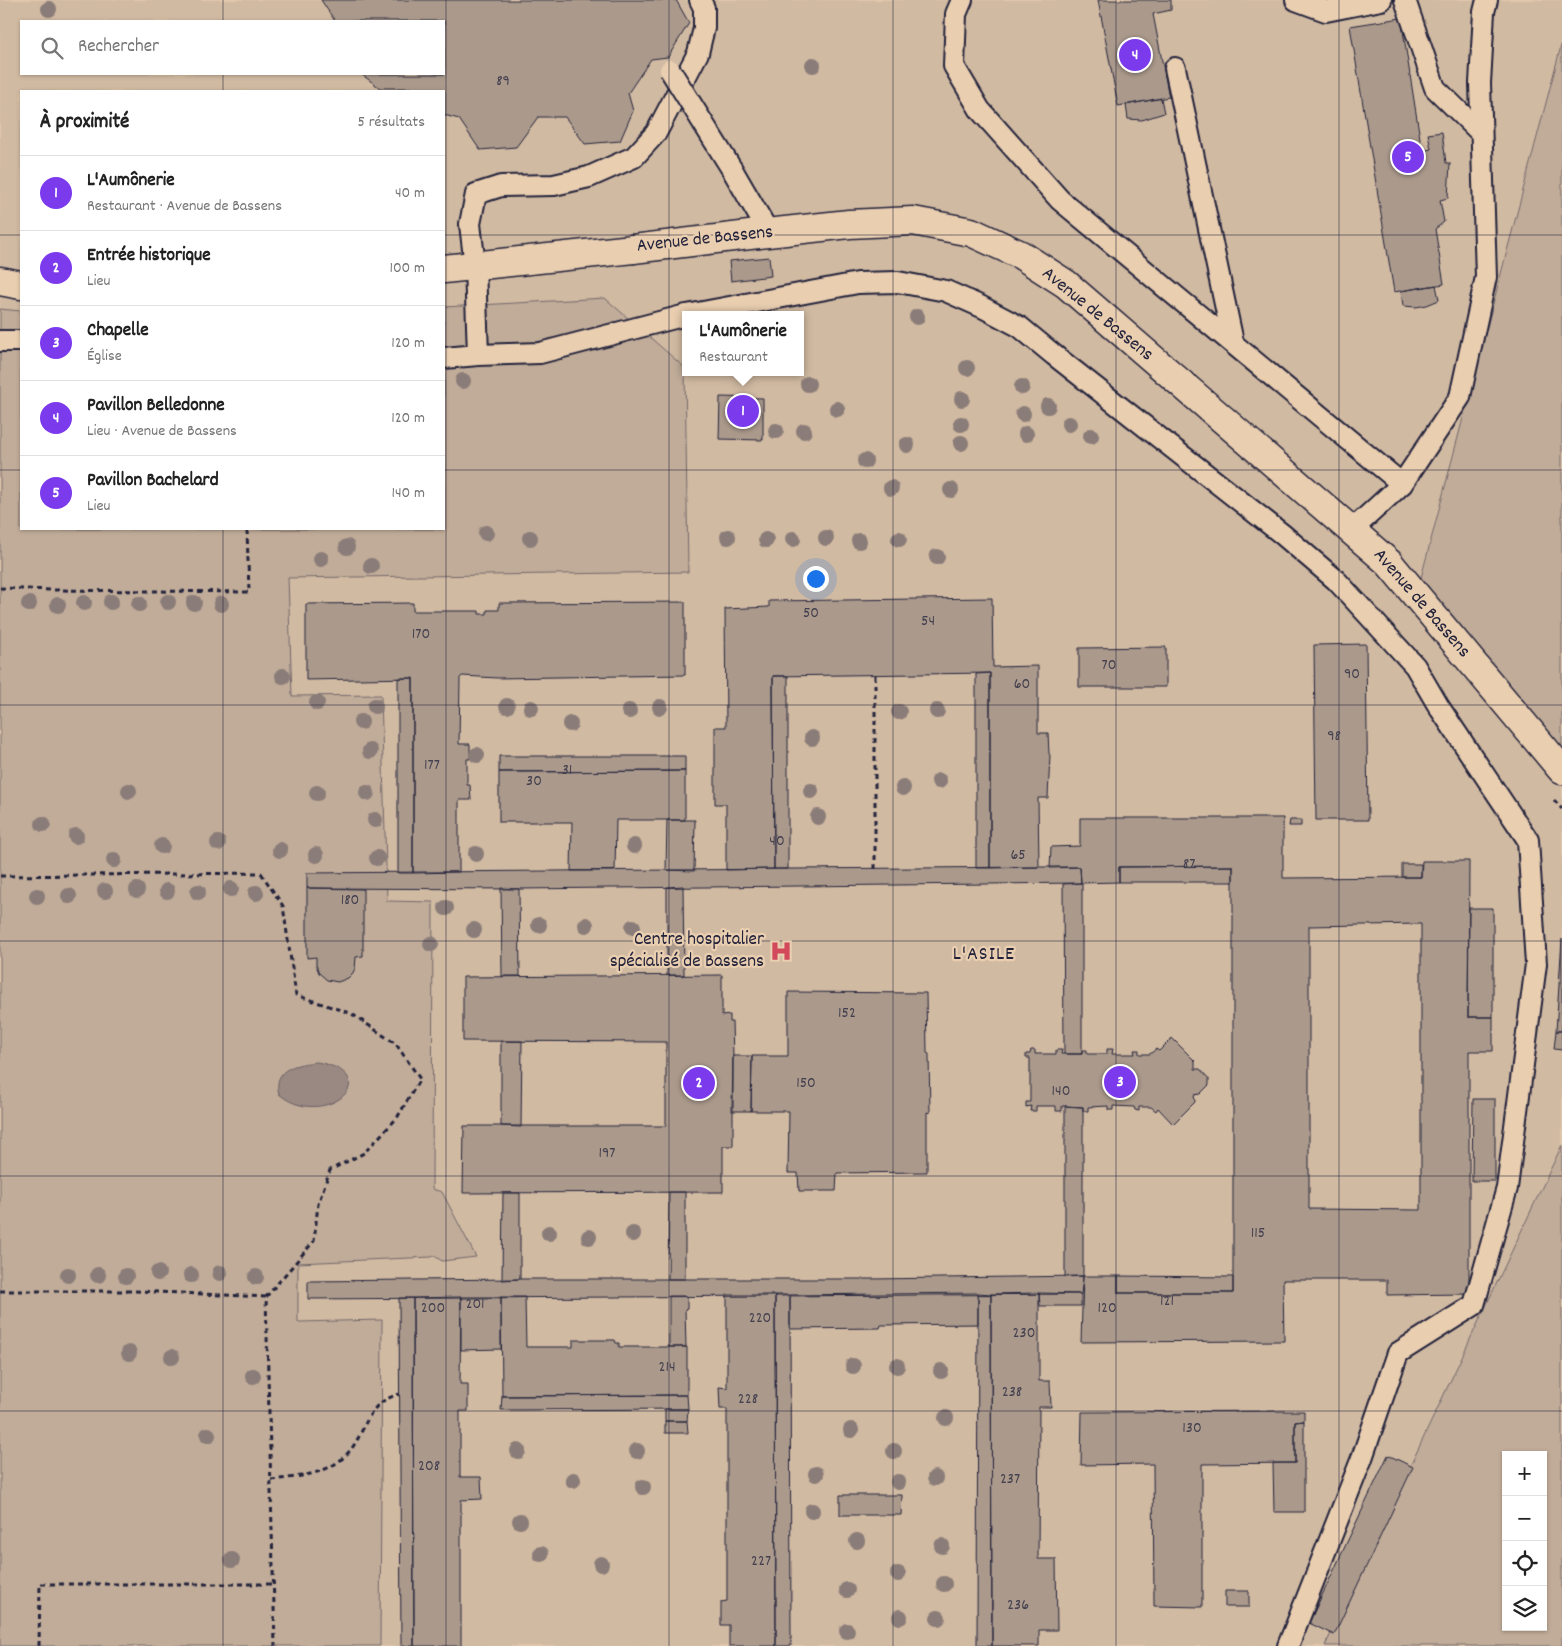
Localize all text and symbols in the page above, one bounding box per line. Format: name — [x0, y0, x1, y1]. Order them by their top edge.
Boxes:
search box — [20, 20, 445, 75]
icon: search — [38, 34, 66, 62]
text: Rechercher — [78, 34, 159, 61]
pin: 4 — [1119, 36, 1151, 74]
house number: 89 — [496, 70, 510, 93]
text: À proximité — [40, 108, 129, 138]
text: 5 résultats — [358, 111, 425, 134]
pin: 5 — [1392, 138, 1424, 176]
text: L'Aumônerie — [87, 168, 175, 195]
text: 1 — [54, 182, 58, 205]
text: 40 m — [395, 182, 425, 205]
text: Restaurant · Avenue de Bassens — [87, 195, 282, 218]
street label: Avenue de Bassens — [635, 219, 775, 261]
text: Entrée historique — [87, 243, 211, 270]
text: 2 — [53, 257, 60, 280]
text: 100 m — [389, 257, 425, 280]
street label: Avenue de Bassens — [1035, 261, 1159, 369]
text: Lieu — [87, 270, 110, 293]
popup — [682, 311, 804, 376]
text: Chapelle — [87, 318, 149, 345]
text: L'Aumônerie — [699, 319, 787, 346]
text: 3 — [52, 332, 60, 355]
text: 120 m — [391, 332, 425, 355]
text: Église — [87, 345, 122, 368]
text: Restaurant — [699, 346, 768, 369]
pin: 1 — [727, 392, 759, 430]
text: Pavillon Belledonne — [87, 393, 225, 420]
text: 4 — [53, 407, 59, 430]
text: 120 m — [391, 407, 425, 430]
text: Lieu · Avenue de Bassens — [87, 420, 237, 443]
text: Pavillon Bachelard — [87, 468, 219, 495]
text: 5 — [52, 482, 60, 505]
text: 140 m — [391, 482, 425, 505]
text: Lieu — [87, 495, 110, 518]
street label: Avenue de Bassens — [1366, 543, 1476, 665]
your location — [803, 566, 829, 592]
house number: 50 — [803, 602, 819, 625]
house number: 54 — [921, 610, 935, 633]
house number: 170 — [412, 623, 430, 646]
house number: 70 — [1102, 654, 1116, 677]
house number: 90 — [1344, 663, 1360, 686]
house number: 60 — [1014, 673, 1030, 696]
house number: 98 — [1327, 725, 1341, 748]
house number: 177 — [424, 754, 440, 777]
house number: 31 — [562, 759, 572, 782]
house number: 30 — [526, 770, 542, 793]
house number: 40 — [769, 830, 785, 853]
house number: 65 — [1010, 844, 1026, 867]
house number: 87 — [1183, 853, 1195, 876]
house number: 180 — [341, 889, 359, 912]
place label: Centre hospitalier spécialisé de Bassens — [610, 927, 764, 976]
hospital icon: Centre hospitalier spécialisé de Bassens — [768, 938, 794, 964]
district label: L'ASILE — [953, 941, 1015, 969]
house number: 152 — [838, 1002, 856, 1025]
pin: 3 — [1104, 1063, 1136, 1101]
pin: 2 — [683, 1064, 715, 1102]
house number: 150 — [796, 1072, 816, 1095]
house number: 140 — [1052, 1080, 1070, 1103]
house number: 197 — [599, 1142, 615, 1165]
house number: 115 — [1251, 1222, 1265, 1245]
house number: 121 — [1160, 1290, 1174, 1313]
house number: 201 — [465, 1293, 485, 1316]
house number: 200 — [421, 1297, 445, 1320]
house number: 120 — [1097, 1297, 1117, 1320]
house number: 220 — [749, 1307, 771, 1330]
house number: 230 — [1013, 1322, 1035, 1345]
house number: 214 — [658, 1356, 676, 1379]
house number: 238 — [1002, 1381, 1022, 1404]
house number: 228 — [738, 1388, 758, 1411]
house number: 130 — [1182, 1417, 1202, 1440]
map controls — [1502, 1451, 1547, 1631]
button: + — [1502, 1451, 1547, 1496]
house number: 208 — [418, 1455, 440, 1478]
house number: 237 — [1000, 1468, 1020, 1491]
button: − — [1502, 1496, 1547, 1541]
button: locate — [1502, 1541, 1547, 1586]
house number: 227 — [751, 1550, 771, 1573]
button: layers — [1502, 1586, 1547, 1631]
house number: 236 — [1007, 1594, 1029, 1617]

